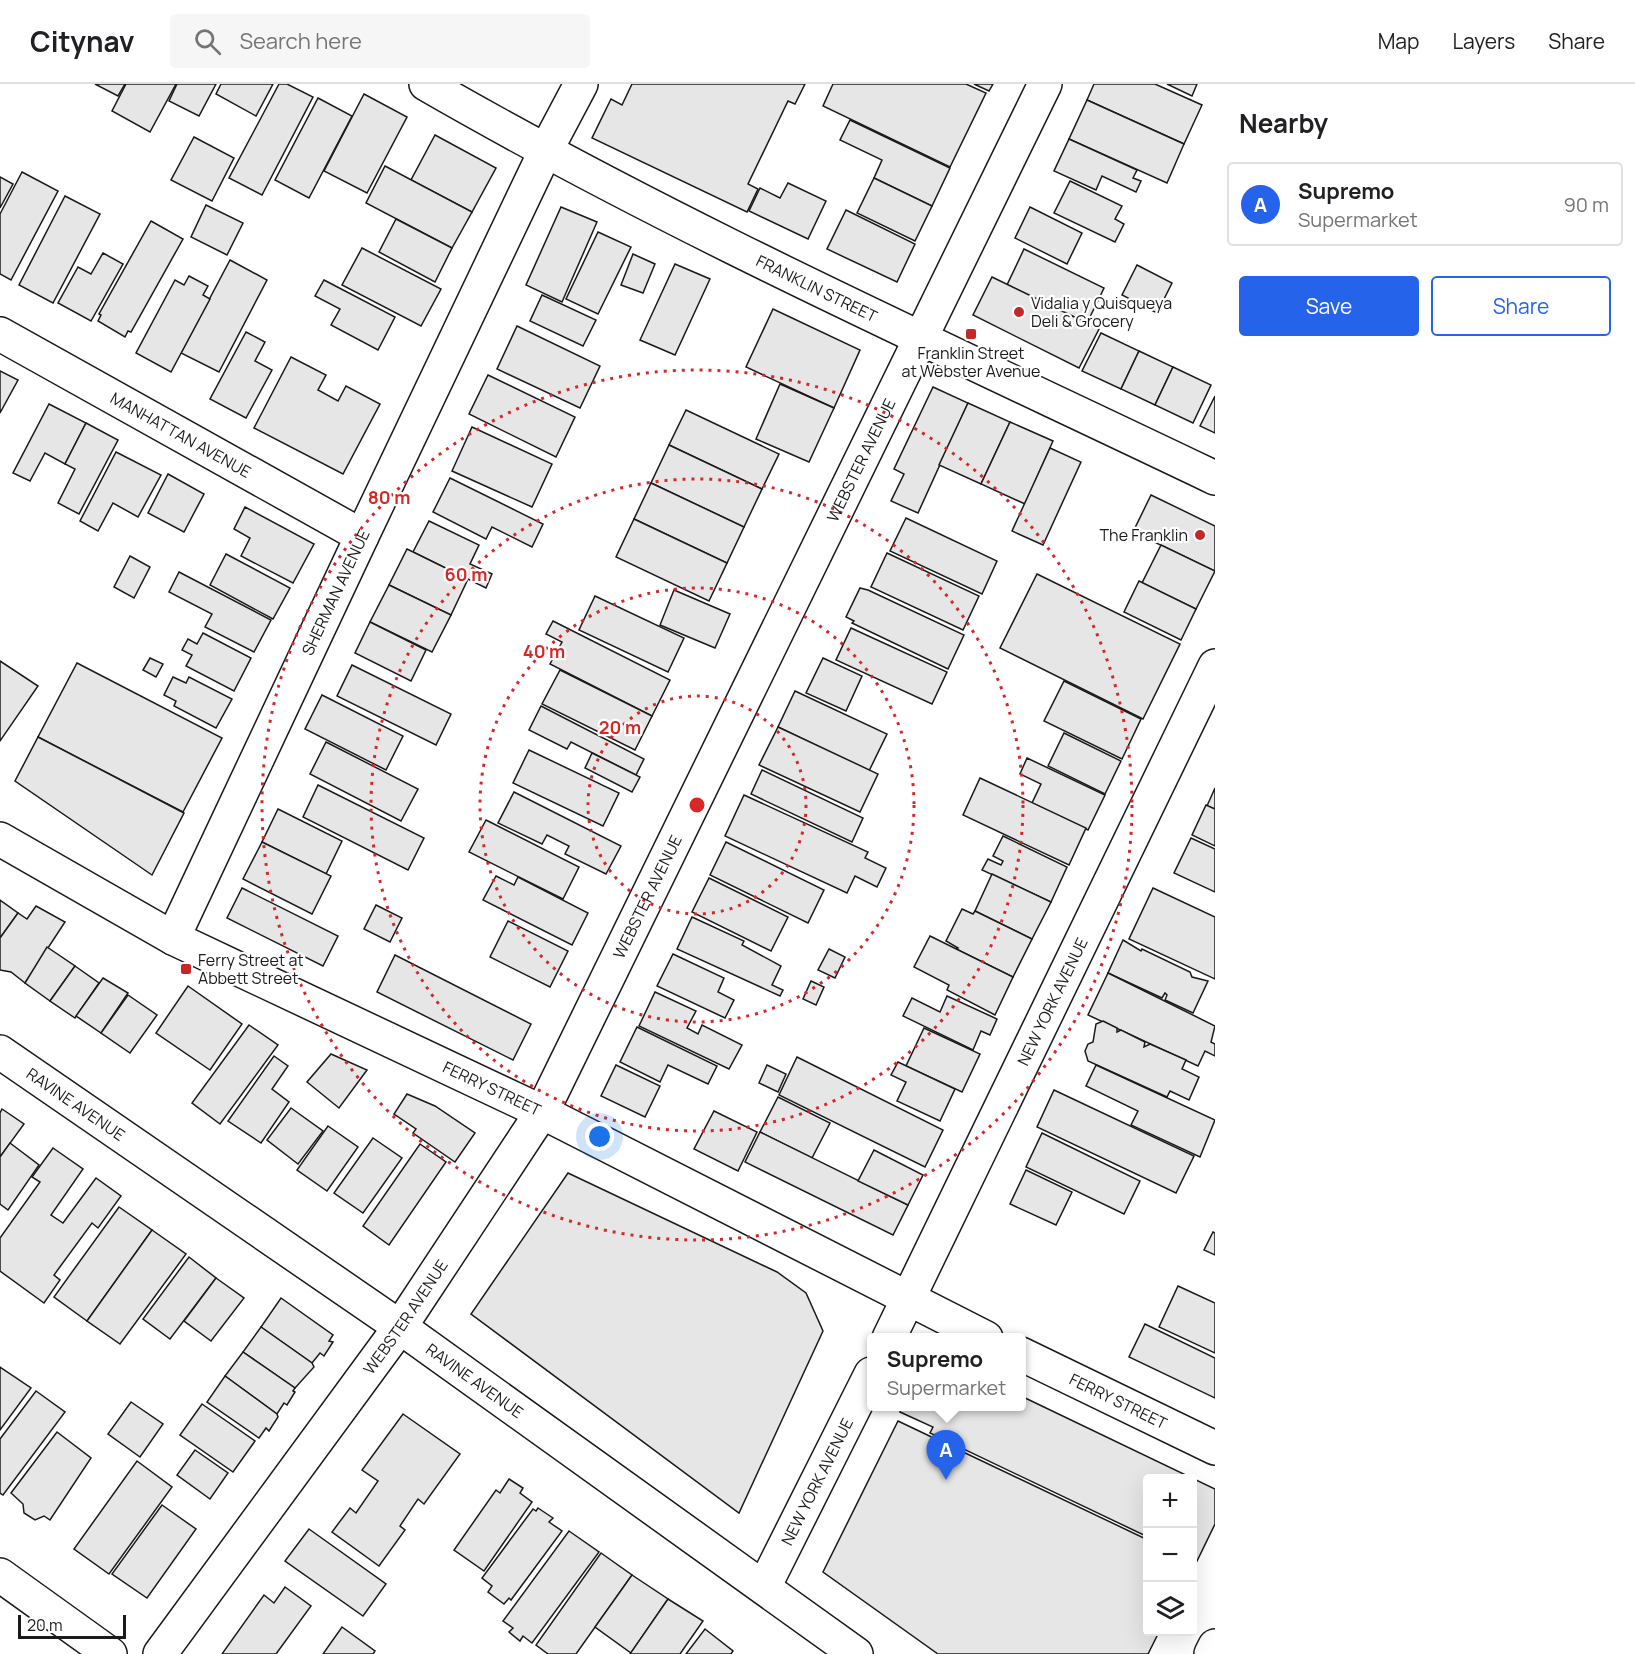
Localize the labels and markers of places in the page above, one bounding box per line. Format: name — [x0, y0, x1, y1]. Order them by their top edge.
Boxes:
place label: Vidalia y Quisqueya Deli & Grocery — [1031, 292, 1172, 332]
marker: Vidalia y Quisqueya Deli & Grocery — [1012, 305, 1026, 319]
marker: Franklin Street at Webster Avenue — [964, 327, 978, 341]
place label: Franklin Street at Webster Avenue — [902, 342, 1040, 382]
place label: The Franklin — [1100, 524, 1188, 546]
marker: The Franklin — [1193, 528, 1207, 542]
centre of rings — [687, 795, 707, 815]
place label: Ferry Street at Abbett Street — [198, 949, 304, 989]
marker: Ferry Street at Abbett Street — [179, 962, 193, 976]
pin: A — [926, 1430, 966, 1480]

